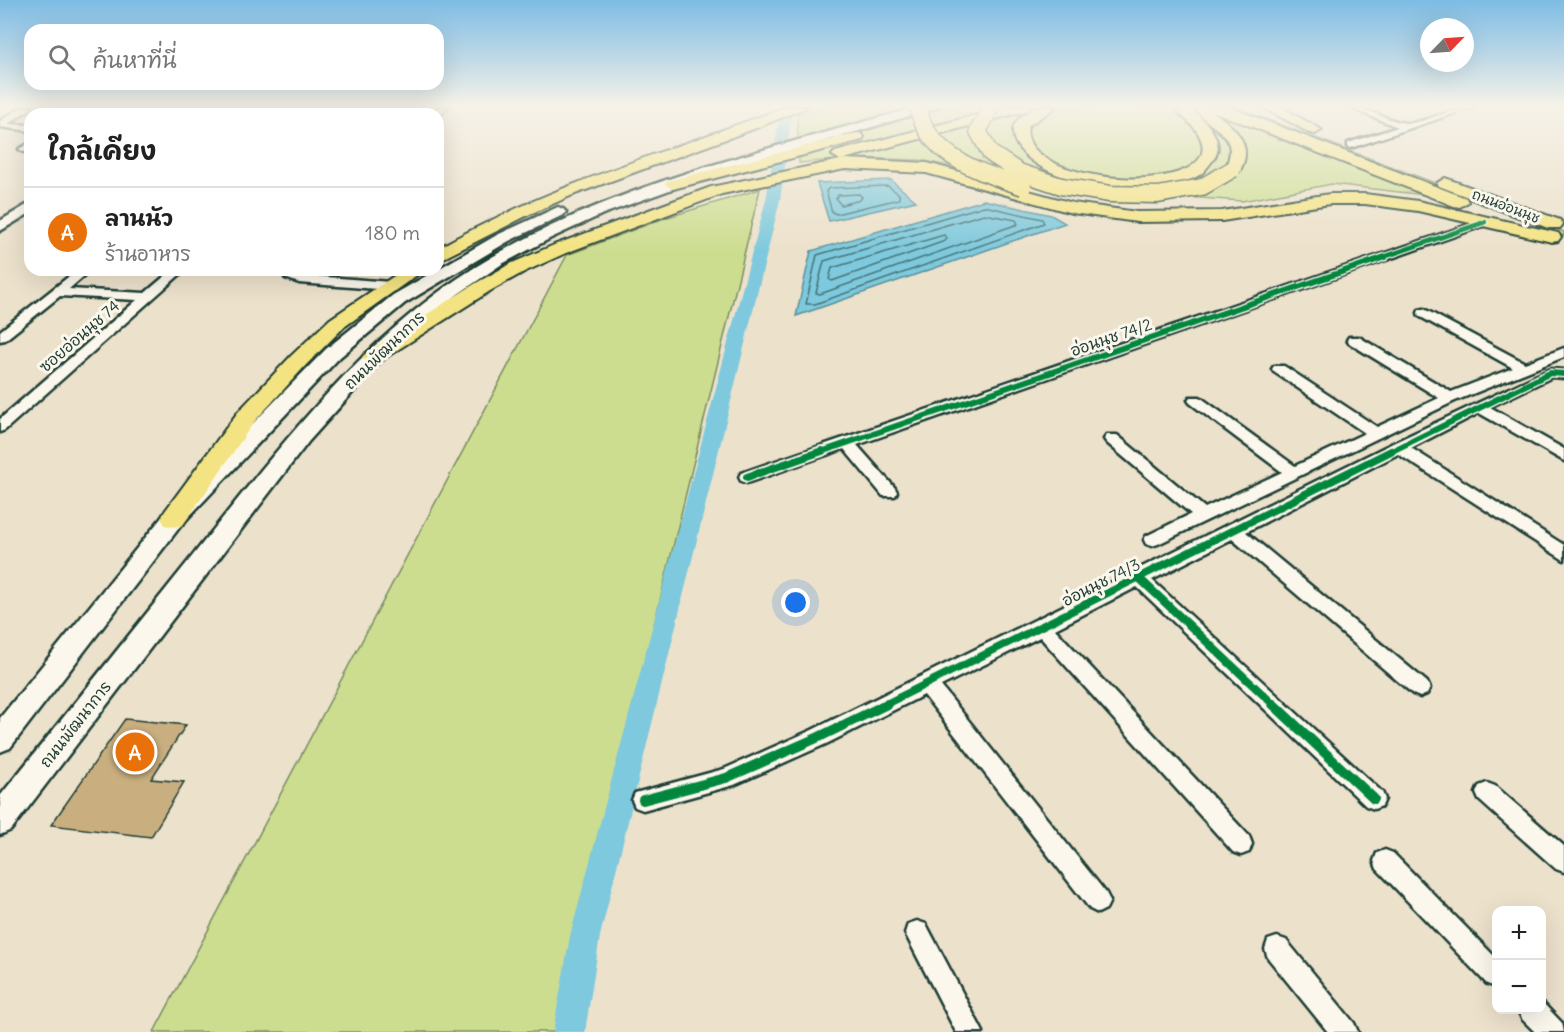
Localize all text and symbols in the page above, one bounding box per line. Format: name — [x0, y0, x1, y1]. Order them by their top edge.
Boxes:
north arrow — [1420, 18, 1474, 72]
search box — [24, 24, 444, 90]
icon: search — [45, 41, 78, 74]
text: ค้นหาที่นี่ — [93, 46, 177, 74]
text: ใกล้เคียง — [48, 134, 156, 167]
street label: ถนนอ่อนนุช — [1469, 185, 1542, 228]
text: ลานนัว — [105, 204, 173, 232]
text: A — [61, 220, 74, 245]
text: 180 m — [365, 220, 420, 245]
text: ร้านอาหาร — [105, 241, 191, 266]
street label: ซอยอ่อนนุช 74 — [34, 295, 125, 379]
street label: ถนนพัฒนาการ — [339, 307, 429, 393]
street label: อ่อนนุช 74/2 — [1067, 313, 1155, 363]
street label: อ่อนนุช 74/3 — [1058, 553, 1145, 613]
your location — [781, 588, 810, 617]
street label: ถนนพัฒนาการ — [35, 677, 115, 771]
pin: A — [116, 730, 154, 774]
map controls — [1492, 906, 1546, 1014]
button: + — [1492, 906, 1546, 960]
button: − — [1492, 960, 1546, 1014]

